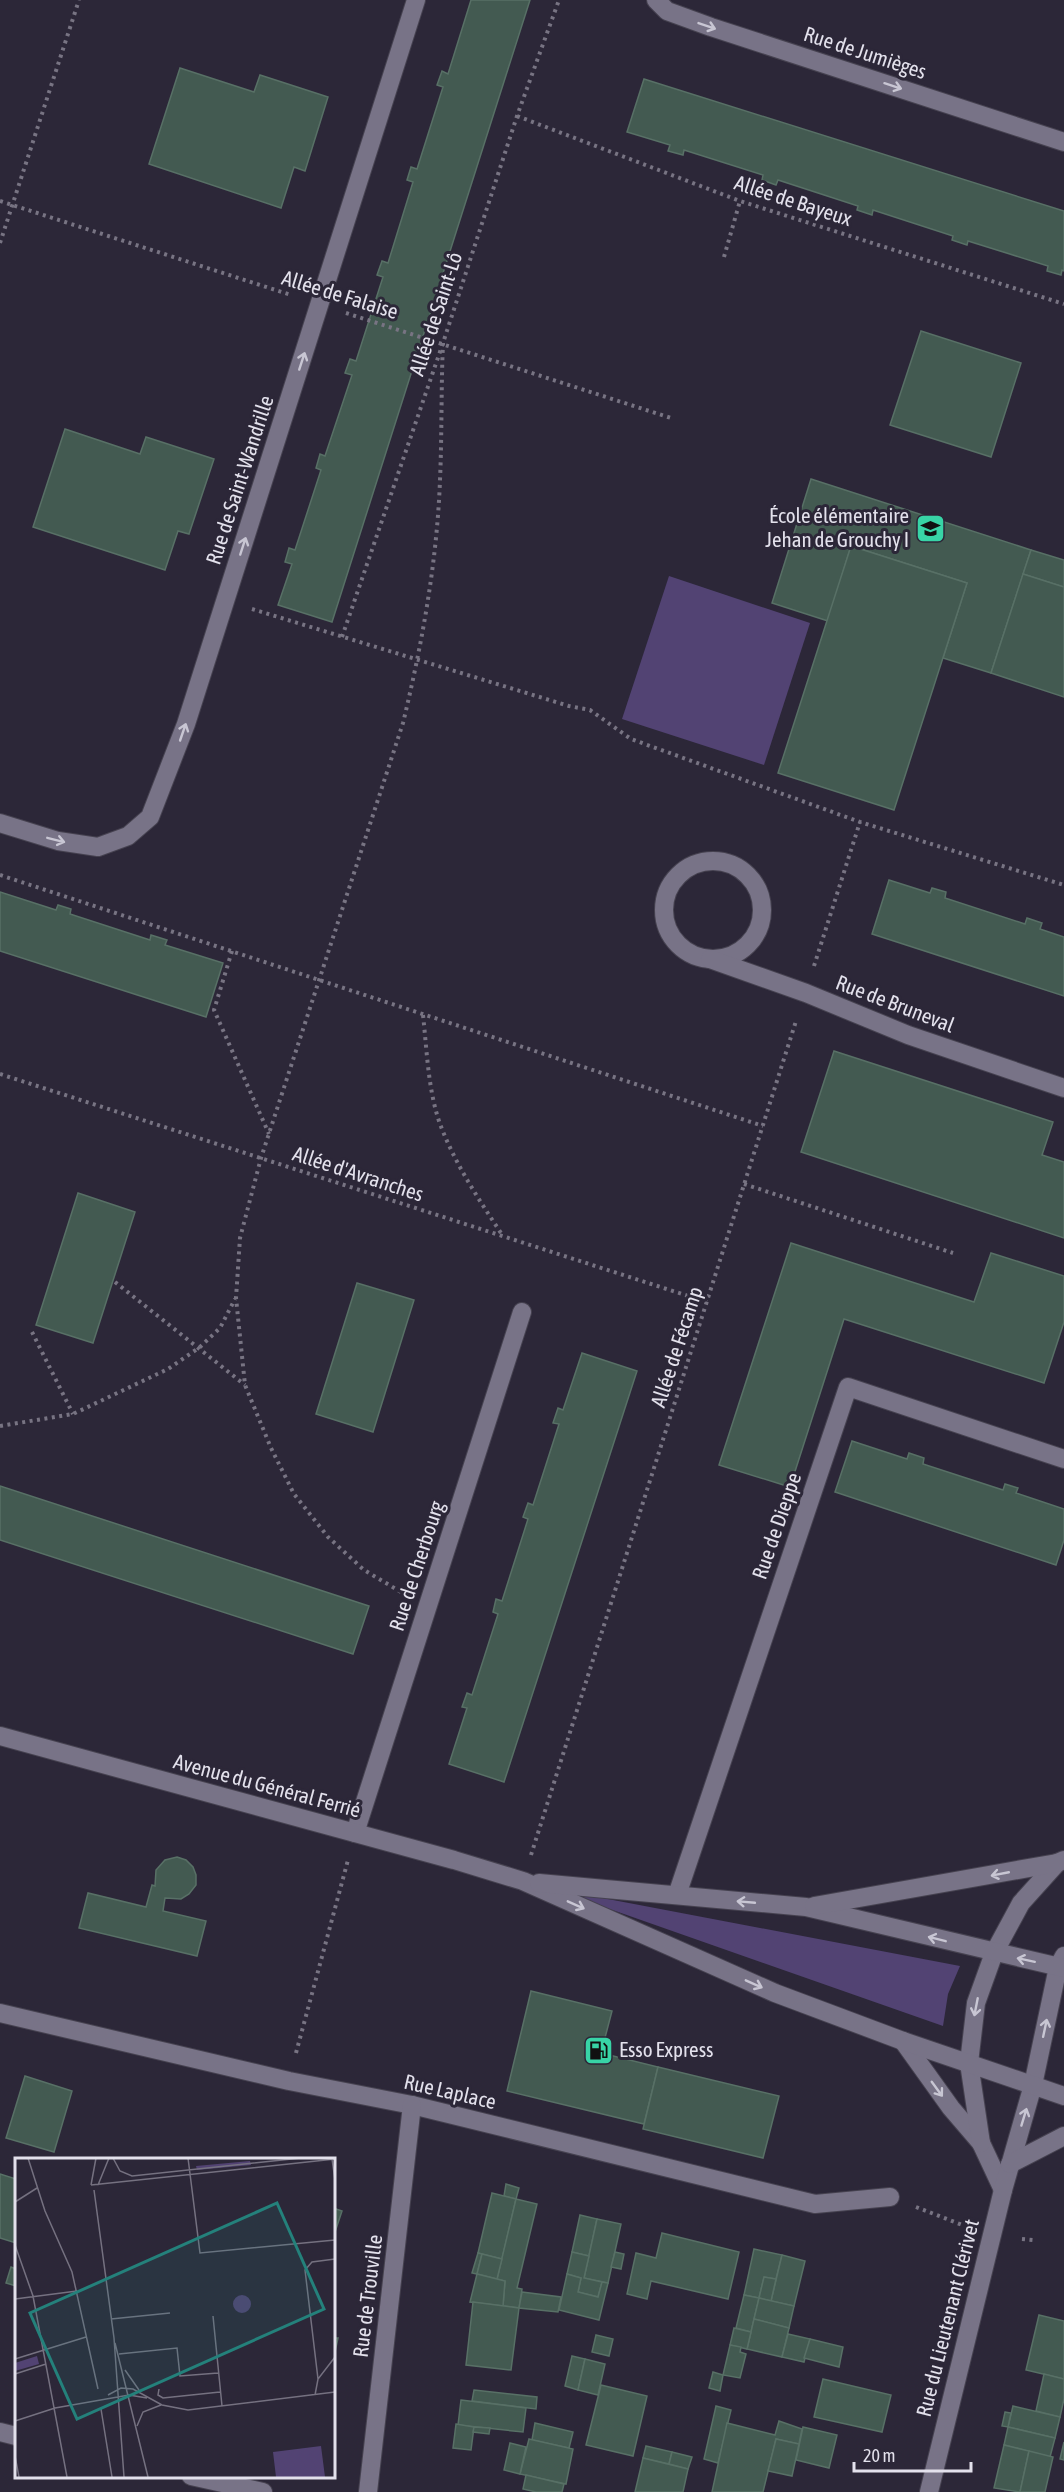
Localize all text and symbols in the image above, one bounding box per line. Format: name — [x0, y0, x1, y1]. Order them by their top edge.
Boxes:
one-way arrow — [697, 21, 716, 32]
street label: Rue de Jumièges — [801, 21, 930, 83]
one-way arrow — [883, 81, 902, 92]
street label: Allée de Bayeux — [732, 170, 855, 230]
street label: Allée de Saint-Lô — [404, 249, 466, 378]
street label: Allée de Falaise — [279, 265, 401, 323]
one-way arrow — [298, 352, 309, 371]
street label: Rue de Saint-Wandrille — [200, 392, 278, 567]
place label: École élémentaire Jehan de Grouchy I — [765, 503, 909, 551]
school or university icon: École élémentaire Jehan de Grouchy I — [914, 512, 946, 544]
one-way arrow — [238, 537, 249, 556]
one-way arrow — [179, 723, 190, 742]
one-way arrow — [46, 834, 65, 846]
street label: Rue de Bruneval — [833, 969, 958, 1037]
street label: Allée d'Avranches — [290, 1141, 427, 1205]
street label: Allée de Fécamp — [645, 1283, 707, 1410]
street label: Rue de Dieppe — [747, 1469, 805, 1582]
street label: Rue de Cherbourg — [384, 1498, 448, 1634]
street label: Avenue du Général Ferrié — [171, 1749, 363, 1822]
one-way arrow — [990, 1869, 1010, 1880]
one-way arrow — [737, 1896, 757, 1907]
one-way arrow — [566, 1900, 585, 1911]
one-way arrow — [928, 1933, 947, 1945]
one-way arrow — [1017, 1954, 1036, 1965]
one-way arrow — [745, 1979, 763, 1990]
one-way arrow — [970, 1997, 981, 2016]
one-way arrow — [1040, 2019, 1052, 2038]
fuel station icon: Esso Express — [582, 2034, 614, 2066]
place label: Esso Express — [619, 2037, 713, 2061]
street label: Rue Laplace — [402, 2069, 498, 2113]
one-way arrow — [931, 2080, 943, 2096]
one-way arrow — [1019, 2108, 1030, 2127]
inset map — [15, 2158, 334, 2477]
street label: Rue du Lieutenant Clérivet — [911, 2217, 983, 2419]
street label: Rue de Trouville — [348, 2233, 386, 2359]
scale bar — [854, 2435, 971, 2473]
text: 20 m — [863, 2445, 895, 2466]

